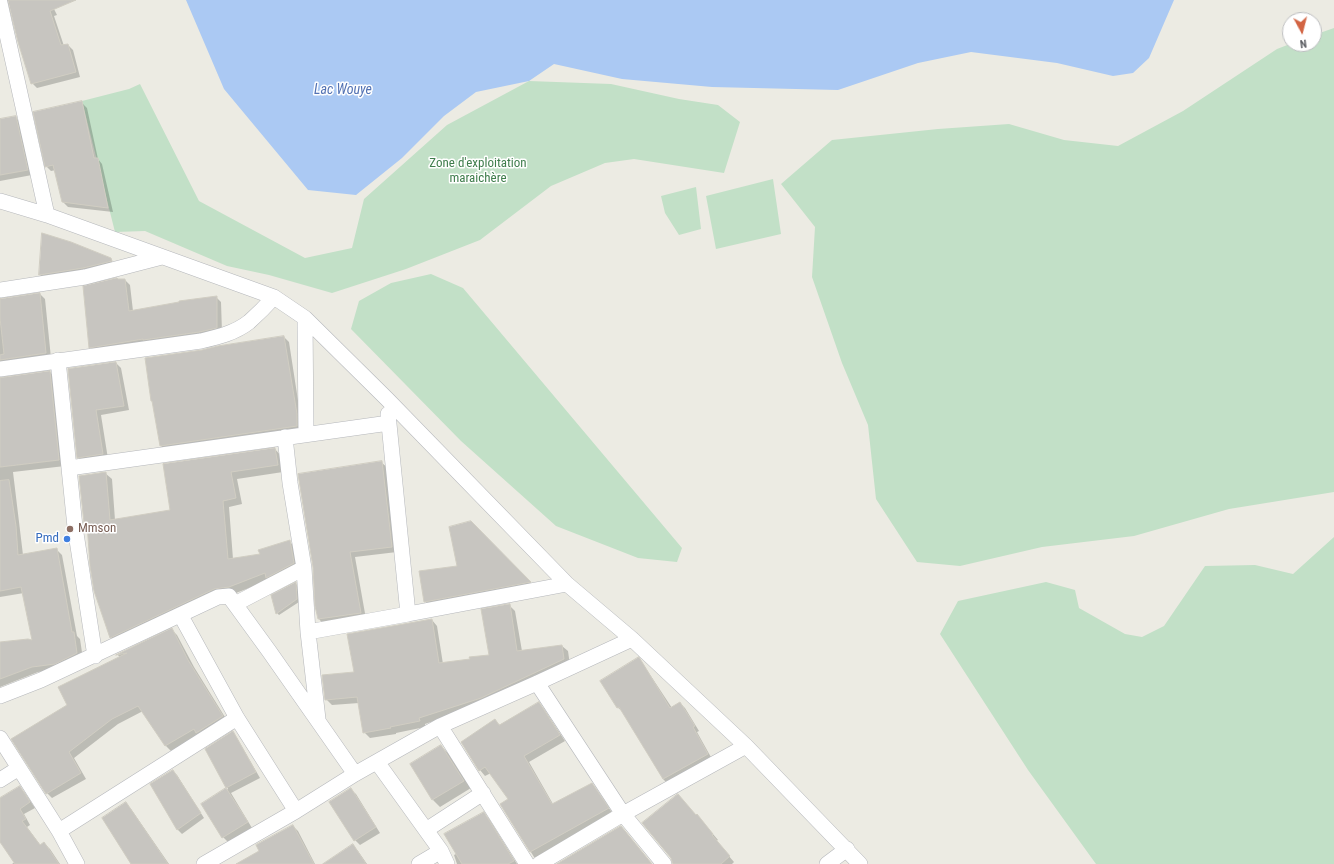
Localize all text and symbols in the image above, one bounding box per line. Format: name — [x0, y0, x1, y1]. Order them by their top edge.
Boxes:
north arrow — [1282, 12, 1322, 52]
text: N — [1299, 37, 1308, 50]
water label: Lac Wouye — [314, 82, 372, 98]
park label: Zone d'exploitation maraichère — [429, 156, 527, 187]
place label: Mmson — [78, 521, 116, 537]
marker: Mmson — [65, 524, 75, 534]
place label: Pmd — [36, 531, 59, 547]
marker: Pmd — [62, 534, 72, 544]

